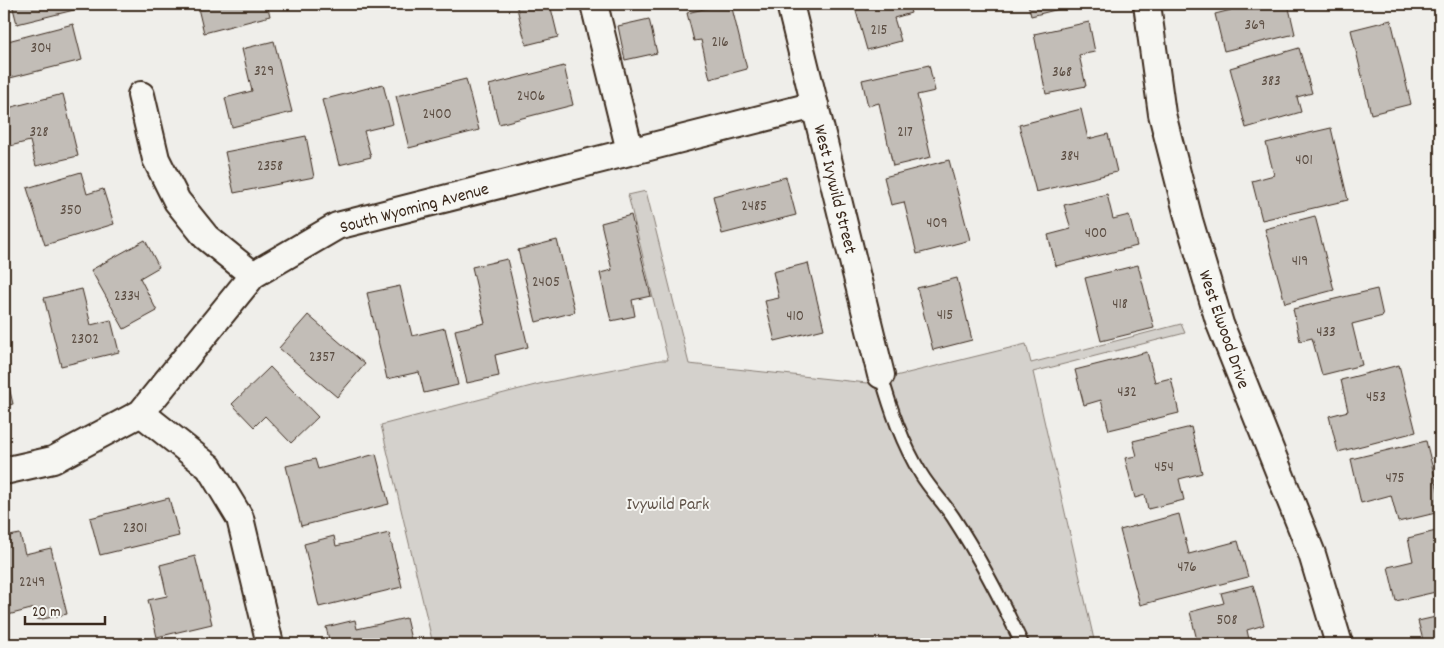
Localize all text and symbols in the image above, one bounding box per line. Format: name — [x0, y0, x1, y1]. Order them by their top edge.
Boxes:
house number: 369 — [1245, 15, 1265, 37]
house number: 215 — [871, 20, 887, 42]
house number: 216 — [711, 32, 729, 54]
house number: 304 — [30, 38, 52, 60]
house number: 329 — [254, 61, 274, 83]
house number: 368 — [1052, 62, 1072, 84]
house number: 383 — [1261, 71, 1281, 93]
house number: 2406 — [517, 86, 545, 108]
house number: 2400 — [422, 104, 452, 126]
house number: 328 — [29, 122, 49, 144]
street label: West Ivywild Street — [805, 122, 862, 257]
house number: 217 — [897, 122, 913, 144]
house number: 384 — [1061, 146, 1079, 168]
house number: 401 — [1295, 150, 1313, 172]
house number: 2358 — [257, 156, 283, 178]
street label: South Wyoming Avenue — [337, 177, 492, 241]
house number: 2485 — [741, 196, 767, 218]
house number: 350 — [60, 200, 82, 222]
house number: 409 — [926, 213, 948, 235]
house number: 400 — [1085, 223, 1107, 245]
house number: 419 — [1292, 251, 1308, 273]
street label: West Elwood Drive — [1191, 267, 1255, 393]
house number: 2405 — [532, 272, 560, 294]
house number: 2334 — [114, 286, 140, 308]
house number: 418 — [1112, 294, 1128, 316]
house number: 415 — [937, 305, 953, 327]
house number: 410 — [786, 306, 804, 328]
house number: 433 — [1316, 322, 1336, 344]
house number: 2302 — [71, 329, 99, 351]
house number: 2357 — [309, 347, 335, 369]
house number: 432 — [1117, 382, 1137, 404]
house number: 453 — [1366, 387, 1386, 409]
house number: 454 — [1154, 457, 1174, 479]
house number: 475 — [1386, 468, 1405, 490]
park label: Ivywild Park — [627, 493, 709, 518]
house number: 2301 — [123, 518, 147, 540]
house number: 476 — [1177, 557, 1197, 579]
house number: 2249 — [19, 572, 45, 594]
scale bar — [25, 593, 105, 625]
text: 20 m — [32, 602, 60, 624]
house number: 508 — [1216, 610, 1238, 632]

